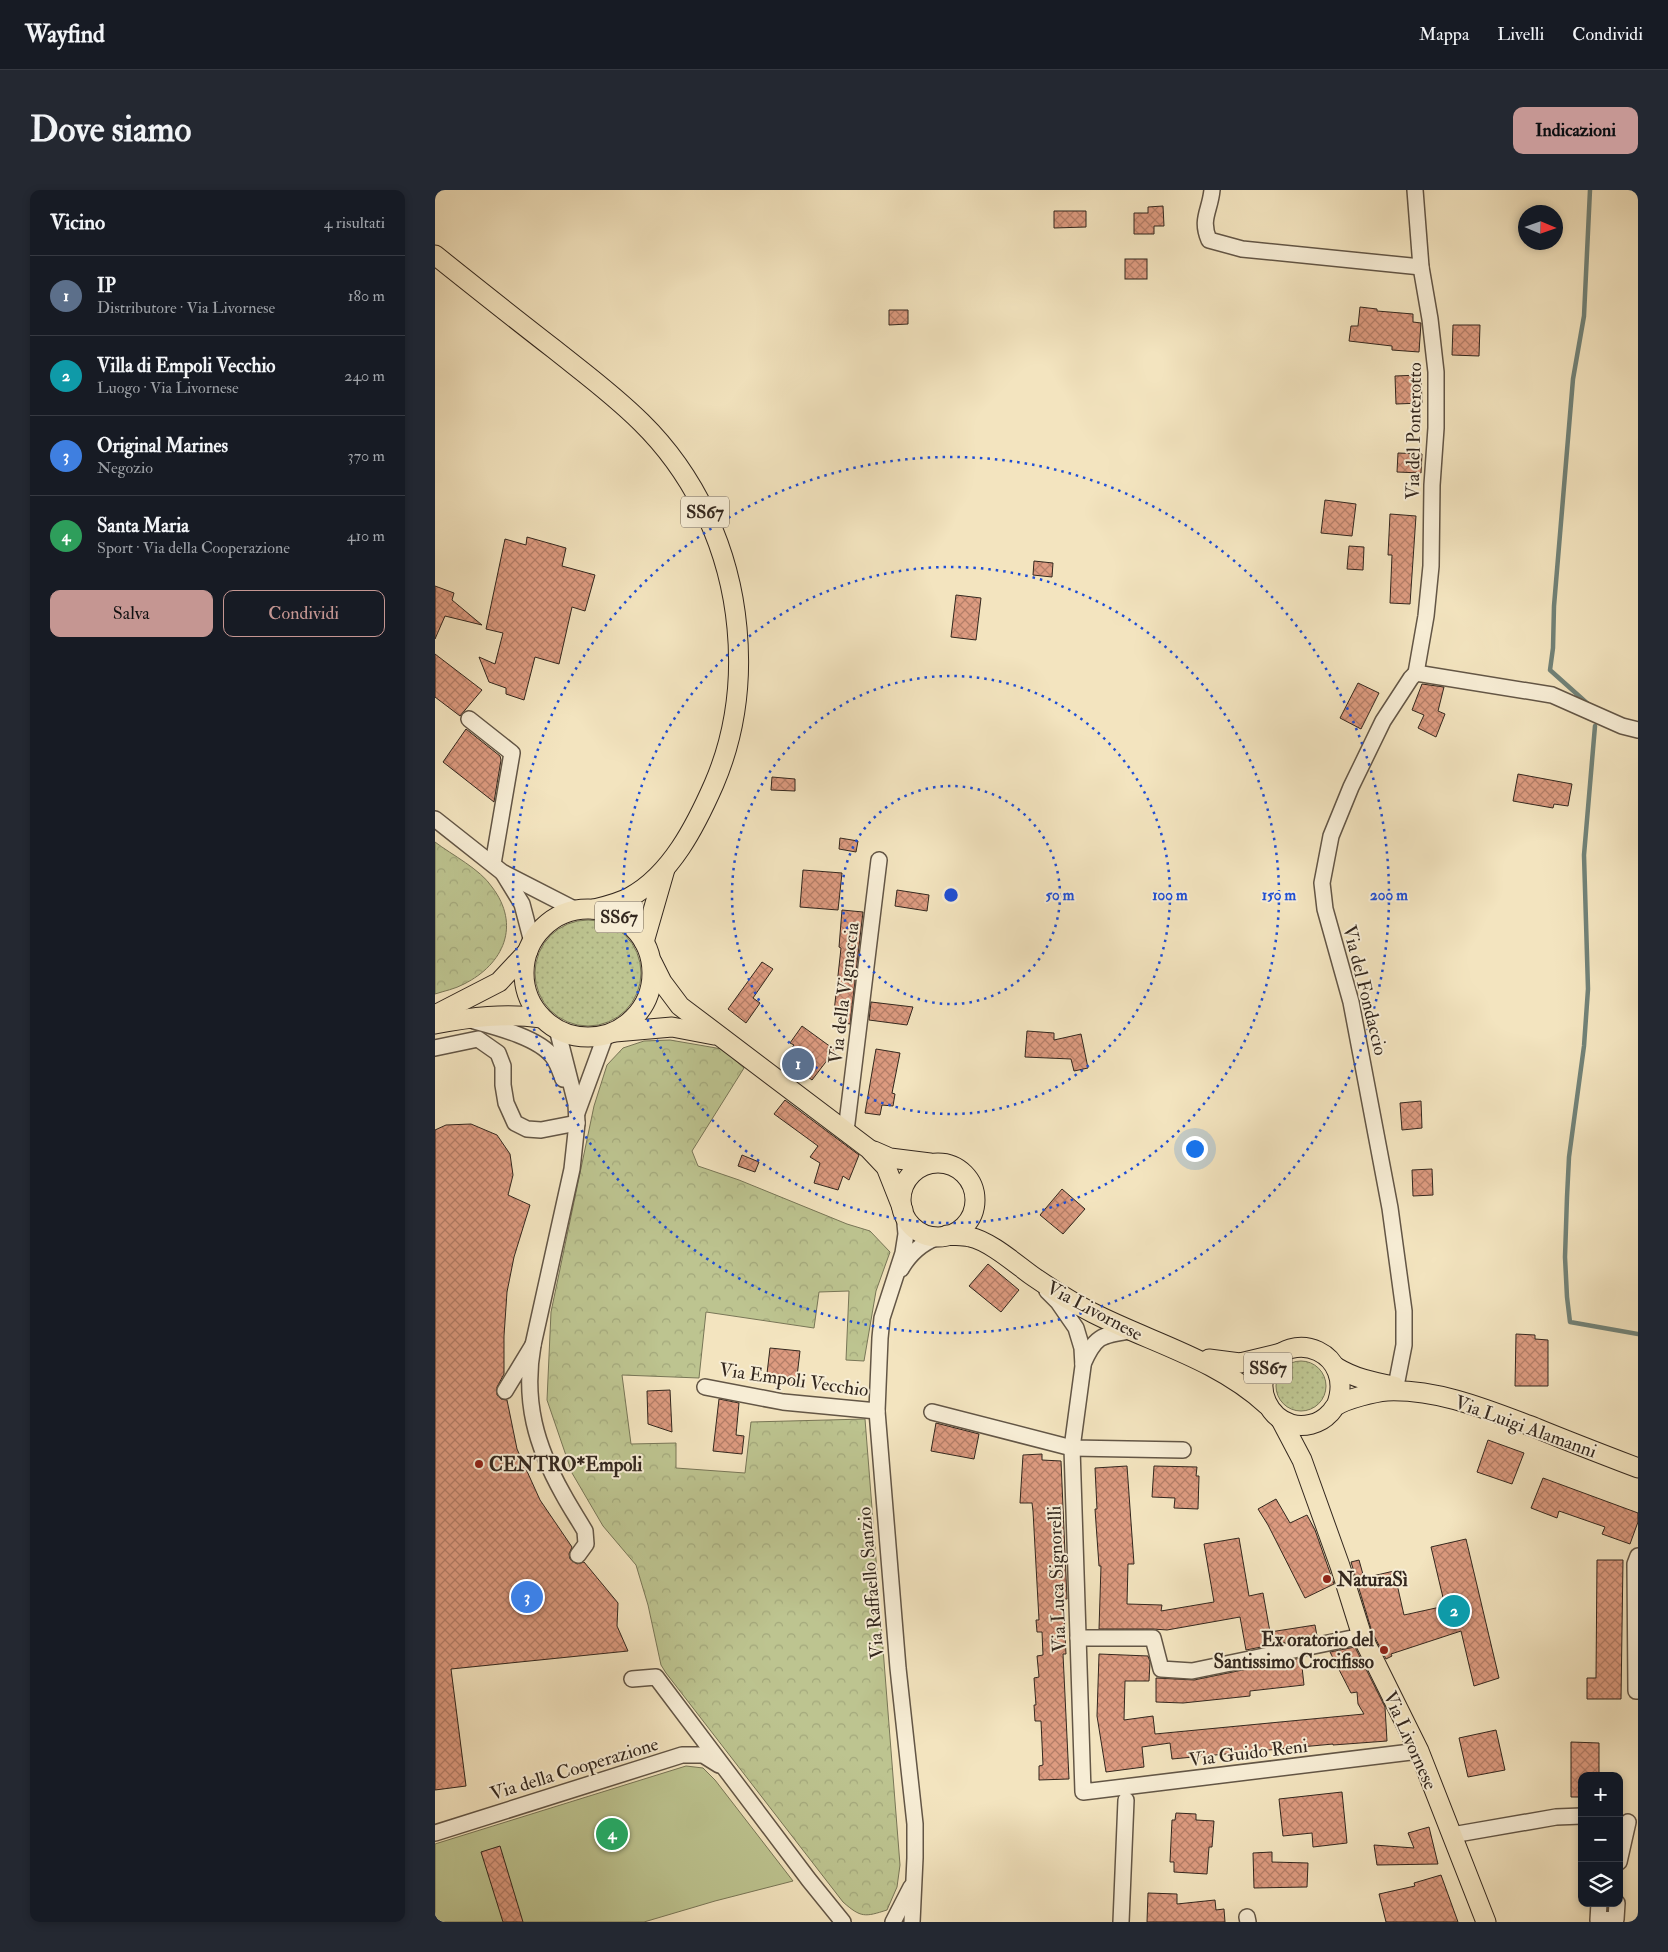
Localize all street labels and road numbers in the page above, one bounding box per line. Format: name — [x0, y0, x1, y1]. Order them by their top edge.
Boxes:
street label: Via del Ponterotto — [1401, 362, 1427, 500]
road number: SS67 — [681, 496, 729, 528]
road number: SS67 — [595, 902, 643, 932]
street label: Via della Vignaccia — [823, 921, 865, 1065]
street label: Via del Fondaccio — [1337, 923, 1393, 1058]
street label: Via Livornese — [1042, 1276, 1147, 1346]
road number: SS67 — [1244, 1352, 1292, 1384]
street label: Via Empoli Vecchio — [718, 1358, 870, 1403]
street label: Via Luigi Alamanni — [1451, 1390, 1600, 1464]
street label: Via Luca Signorelli — [1042, 1505, 1072, 1653]
street label: Via Raffaello Sanzio — [852, 1506, 890, 1660]
street label: Via Livornese — [1378, 1687, 1443, 1794]
street label: Via della Cooperazione — [487, 1732, 662, 1807]
street label: Via Guido Reni — [1187, 1734, 1309, 1772]

